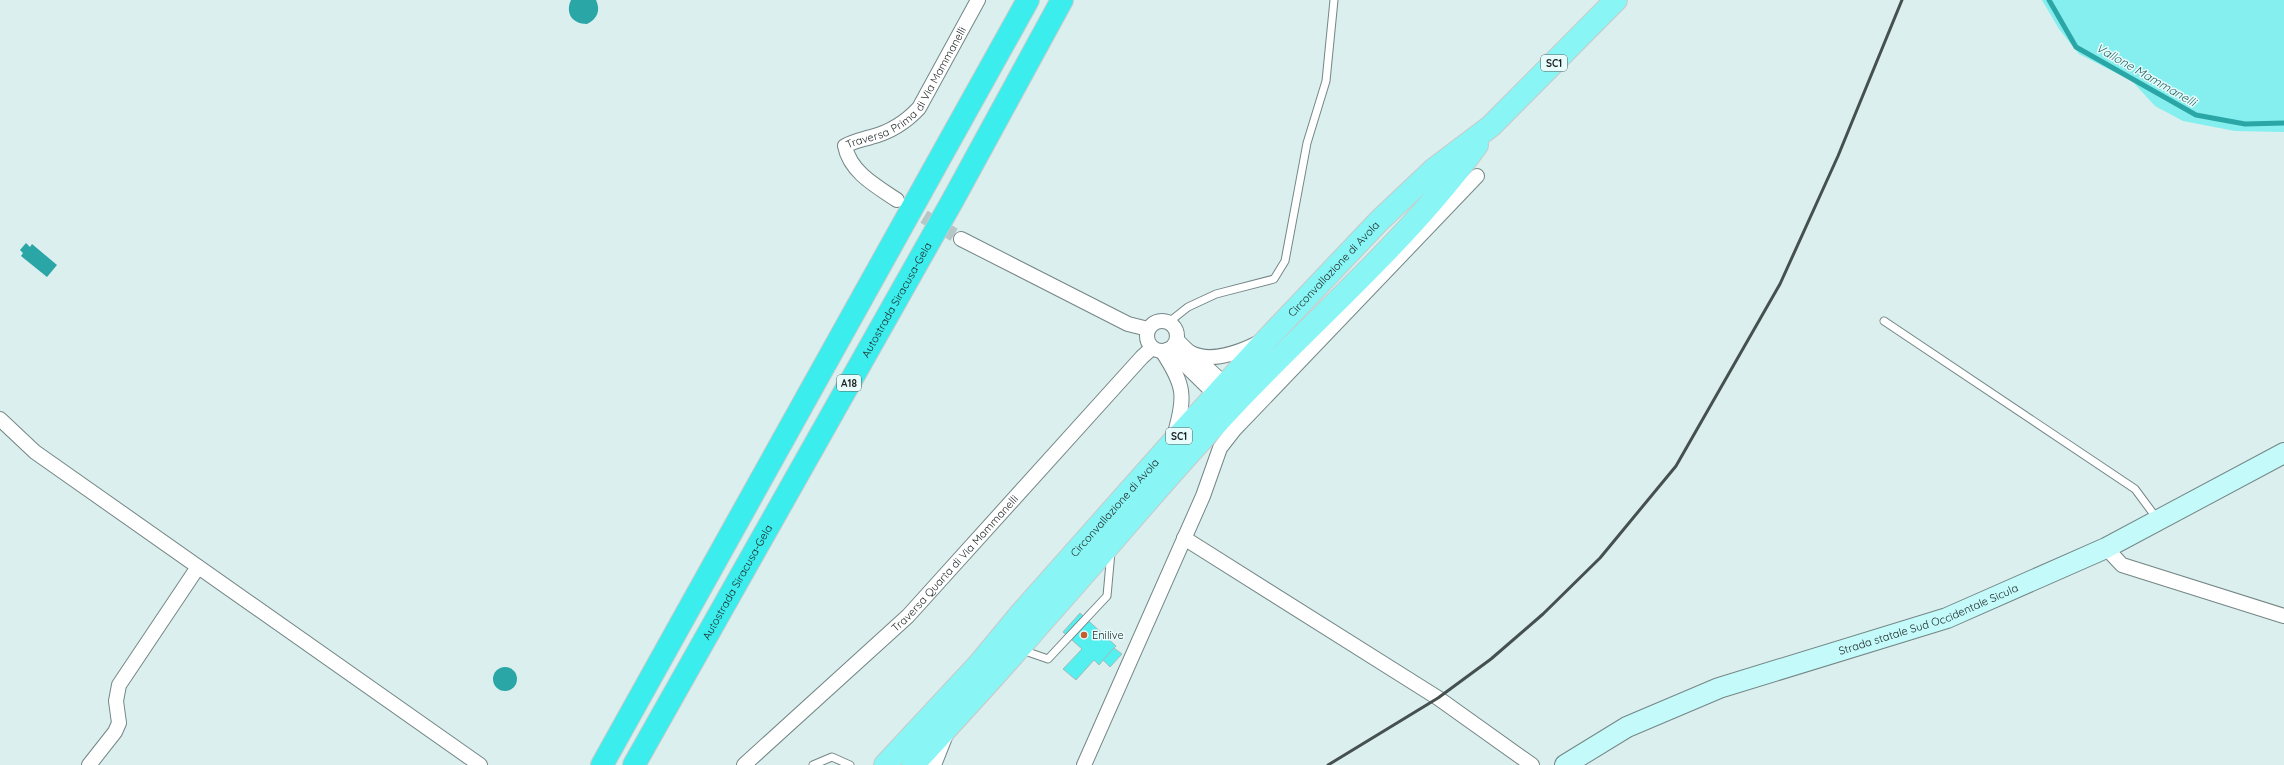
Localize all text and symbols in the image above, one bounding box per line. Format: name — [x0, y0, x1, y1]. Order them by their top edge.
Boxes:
street label: Traversa Prima di Via Mammanelli — [843, 24, 969, 152]
water label: Vallone Mammanelli — [2094, 40, 2200, 110]
road number: SC1 — [1541, 55, 1567, 71]
street label: Circonvallazione di Avola — [1285, 218, 1382, 320]
street label: Autostrada Siracusa-Gela — [858, 240, 935, 360]
road number: A18 — [837, 375, 861, 391]
road number: SC1 — [1166, 428, 1192, 444]
street label: Circonvallazione di Avola — [1067, 456, 1162, 560]
street label: Traversa Quarta di Via Mammanelli — [888, 492, 1021, 635]
street label: Autostrada Siracusa-Gela — [699, 522, 775, 642]
street label: Strada statale Sud Occidentale Sicula — [1837, 581, 2020, 658]
place label: Enilive — [1092, 628, 1124, 642]
marker: Enilive — [1079, 630, 1089, 640]

